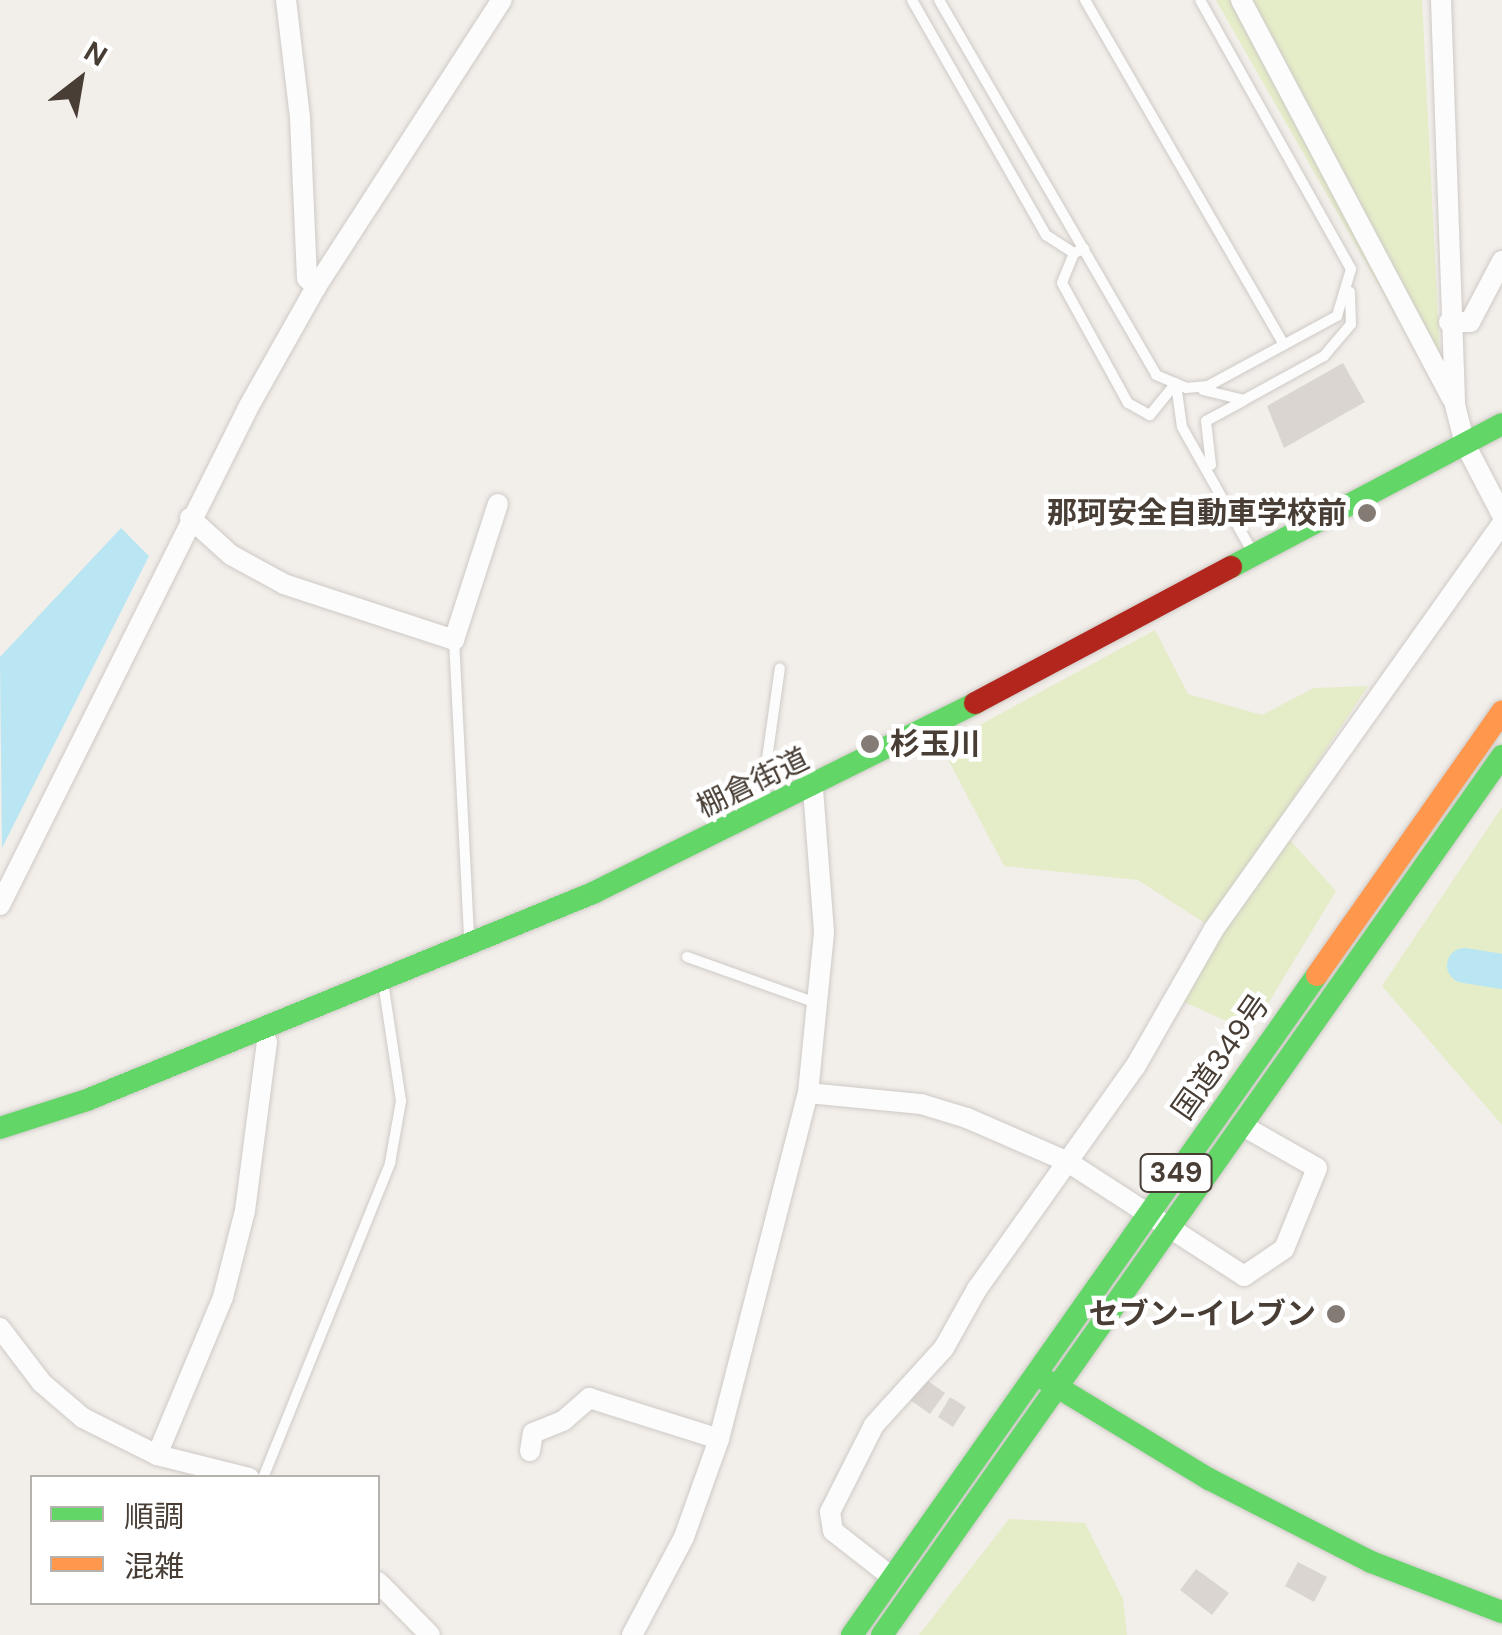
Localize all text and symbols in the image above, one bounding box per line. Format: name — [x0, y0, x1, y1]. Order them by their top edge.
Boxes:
north arrow — [30, 30, 130, 130]
text: N — [77, 33, 114, 75]
place label: 那珂安全自動車学校前 — [1047, 495, 1347, 531]
marker: 那珂安全自動車学校前 — [1356, 502, 1378, 524]
place label: 杉玉川 — [890, 726, 980, 762]
marker: 杉玉川 — [859, 733, 881, 755]
street label: 棚倉街道 — [691, 741, 815, 825]
street label: 国道349号 — [1165, 987, 1277, 1127]
road number: 349 — [1138, 1150, 1214, 1196]
place label: セブン-イレブン — [1089, 1296, 1316, 1332]
marker: セブン-イレブン — [1325, 1303, 1347, 1325]
legend — [30, 1475, 380, 1605]
text: 順調 — [124, 1497, 184, 1536]
text: 混雑 — [124, 1547, 184, 1586]

